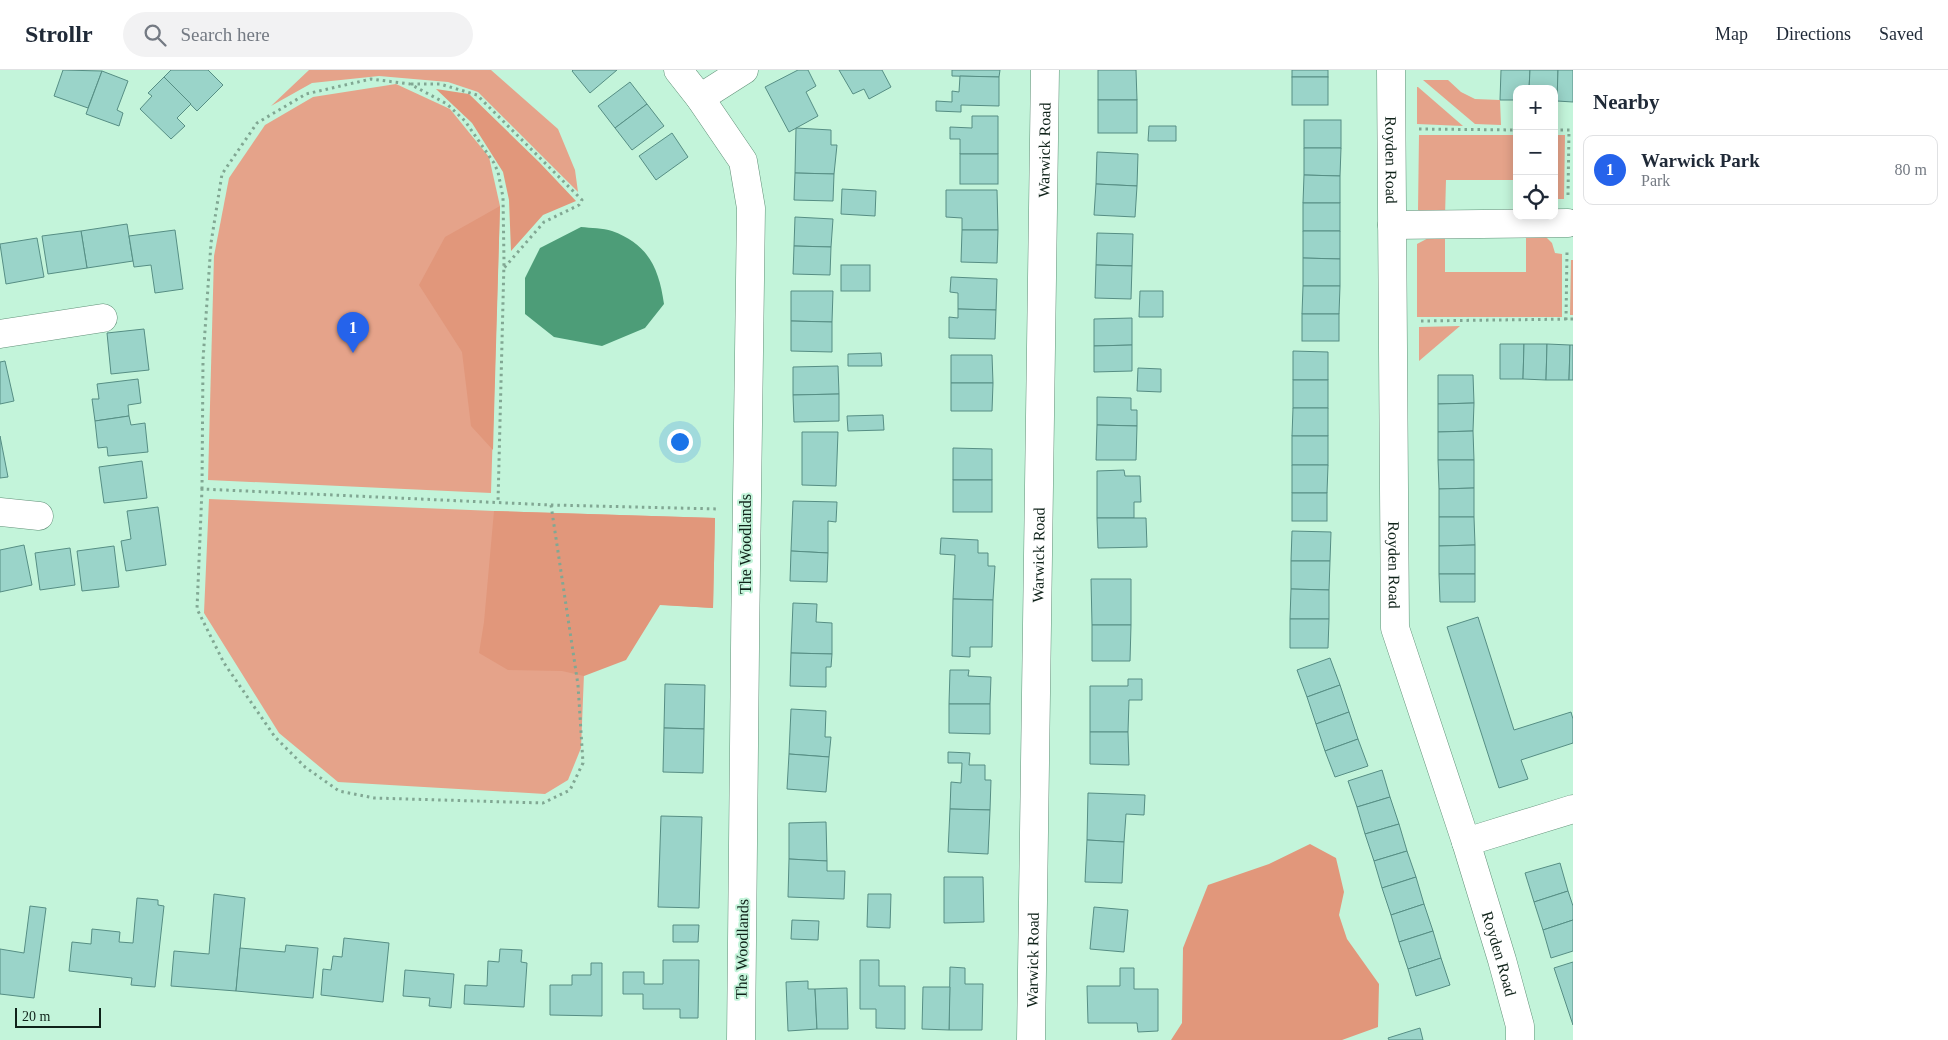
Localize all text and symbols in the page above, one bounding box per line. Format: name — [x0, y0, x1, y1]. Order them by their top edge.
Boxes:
search box — [123, 12, 473, 57]
text: Strollr — [25, 21, 93, 47]
icon: search — [141, 21, 169, 49]
text: Search here — [181, 24, 270, 45]
text: Map — [1715, 24, 1748, 44]
text: Directions — [1776, 24, 1851, 44]
text: Saved — [1879, 24, 1923, 44]
map controls — [1513, 85, 1558, 220]
button: + — [1513, 85, 1558, 130]
text: Nearby — [1593, 90, 1660, 114]
street label: Warwick Road — [1035, 102, 1053, 198]
street label: Royden Road — [1382, 116, 1400, 204]
button: − — [1513, 130, 1558, 175]
text: Warwick Park — [1641, 150, 1760, 171]
text: 1 — [1606, 161, 1614, 178]
text: 80 m — [1895, 161, 1927, 178]
text: Park — [1641, 172, 1670, 189]
button: locate — [1513, 175, 1558, 220]
pin: 1 — [337, 312, 369, 353]
your location — [667, 429, 693, 455]
street label: The Woodlands — [737, 494, 754, 594]
street label: Warwick Road — [1029, 507, 1047, 603]
street label: Royden Road — [1385, 521, 1403, 609]
street label: The Woodlands — [733, 899, 751, 999]
street label: Royden Road — [1479, 909, 1520, 998]
street label: Warwick Road — [1023, 912, 1041, 1008]
scale bar — [15, 1005, 101, 1028]
text: 20 m — [22, 1009, 50, 1024]

